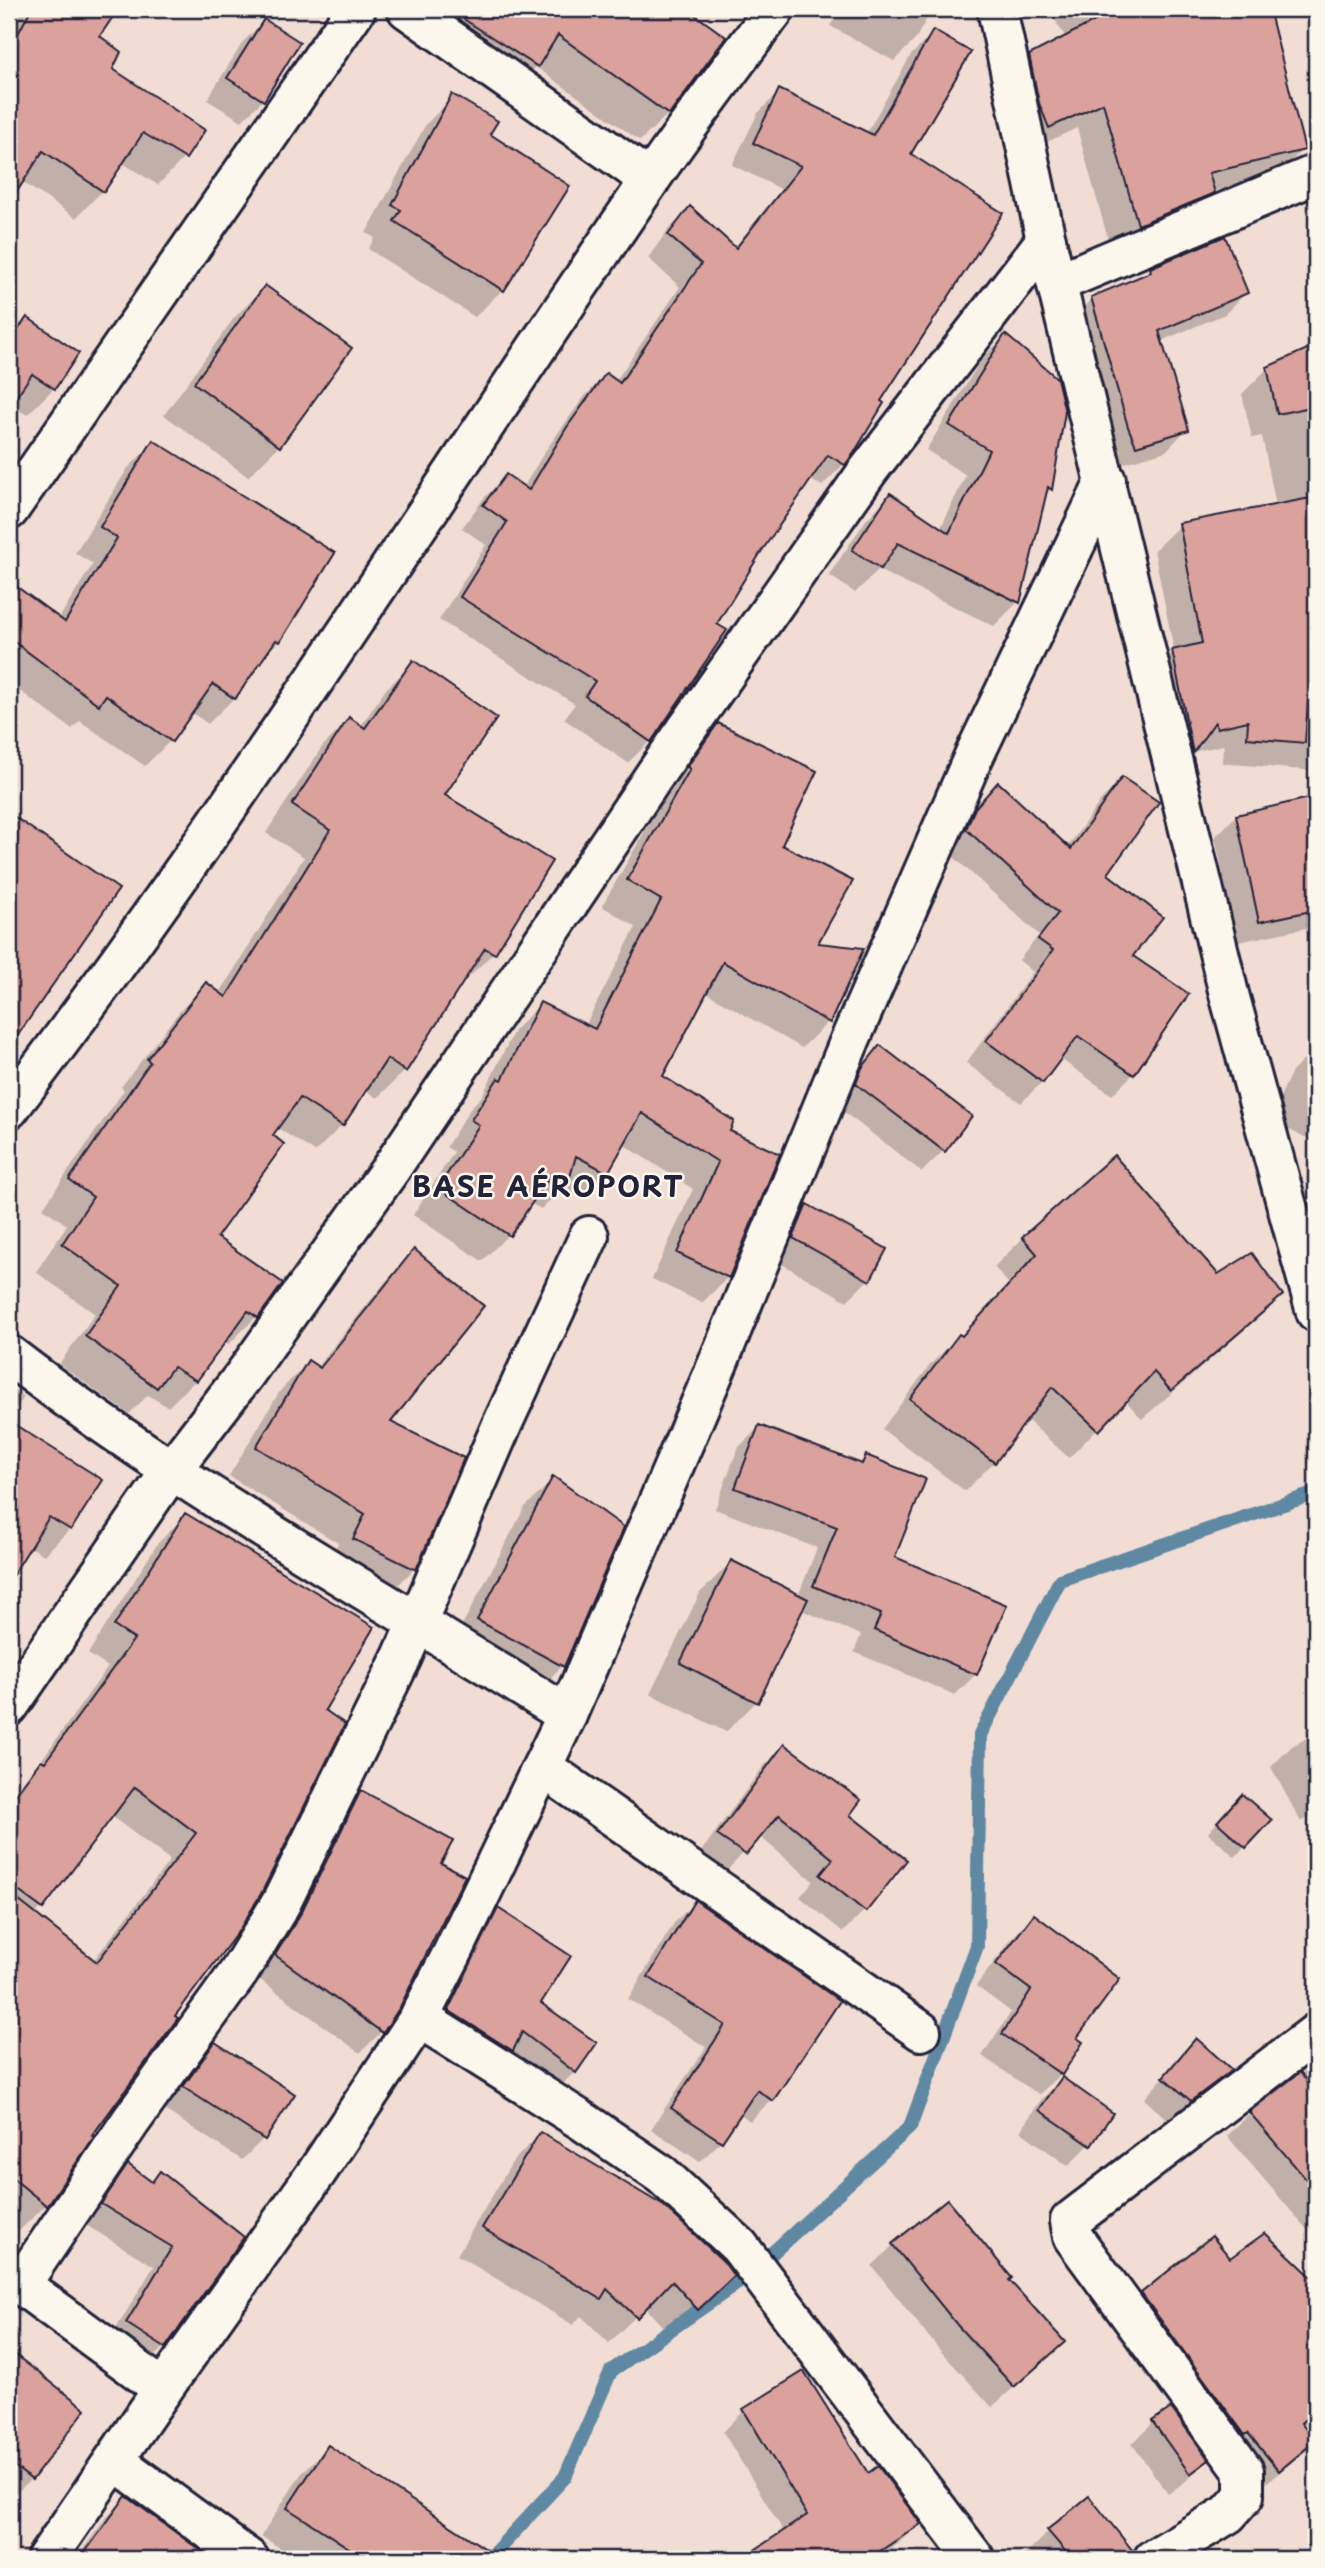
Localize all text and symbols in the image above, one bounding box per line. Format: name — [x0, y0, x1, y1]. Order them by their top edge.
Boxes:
district label: BASE AÉROPORT — [412, 1164, 684, 1207]

